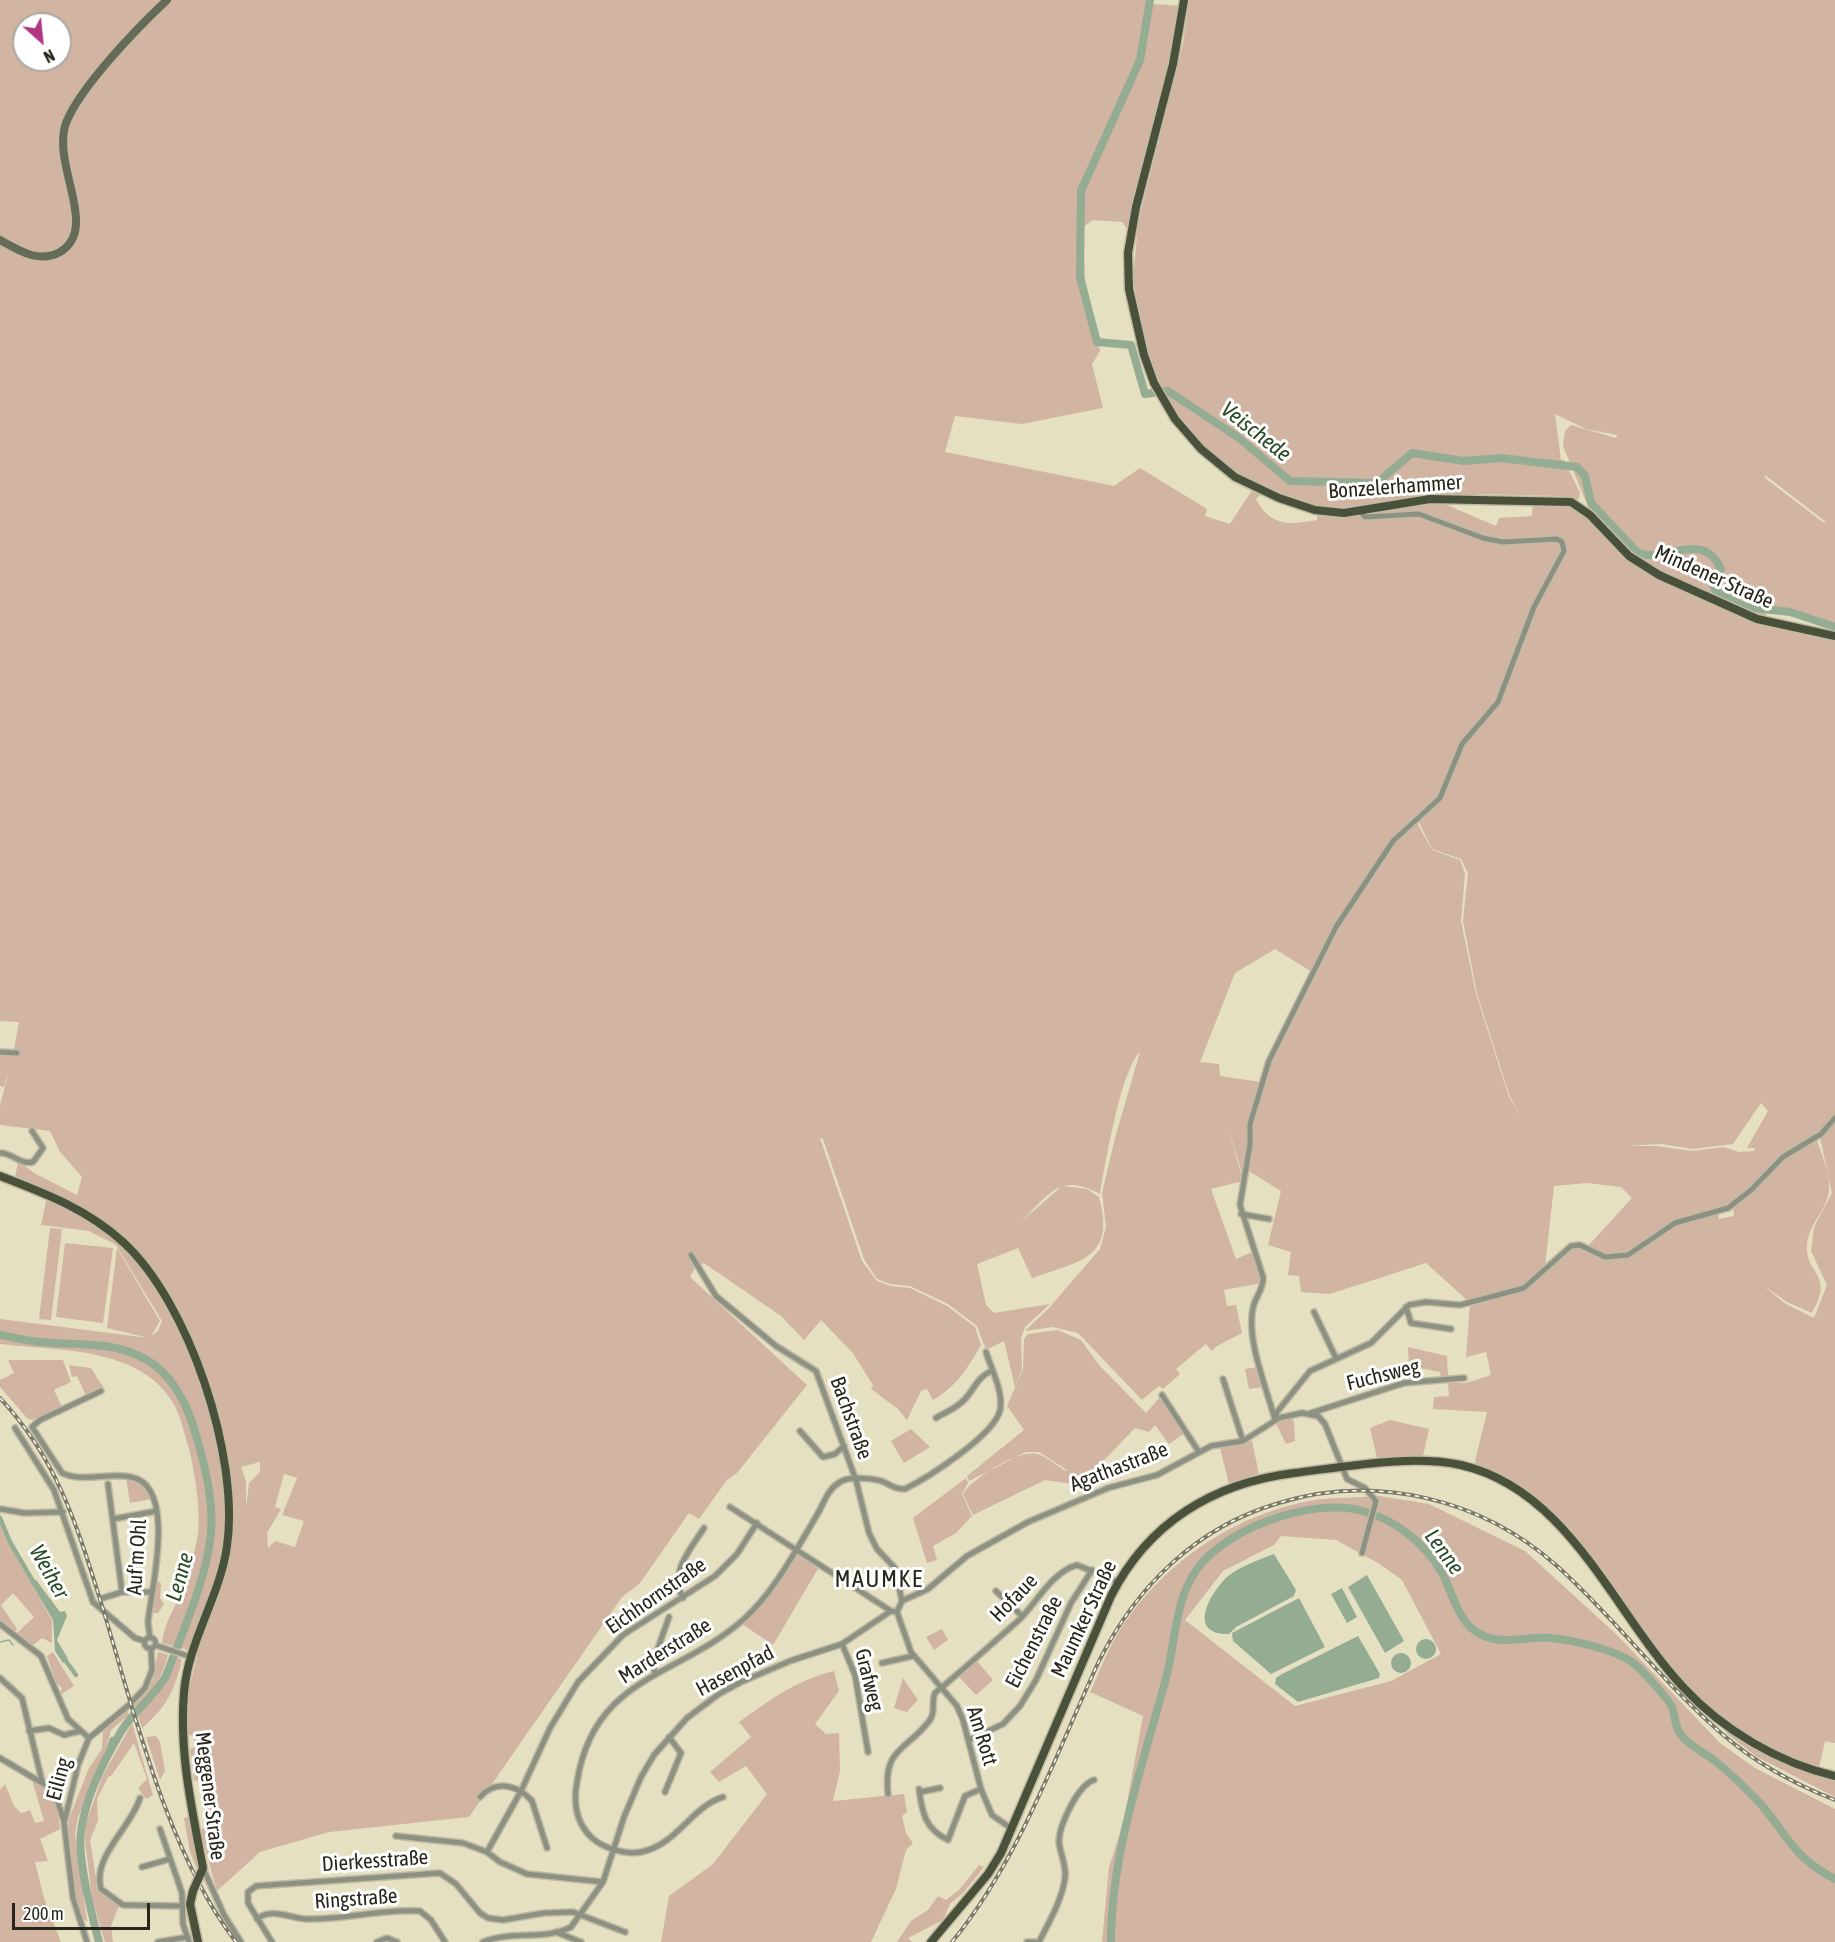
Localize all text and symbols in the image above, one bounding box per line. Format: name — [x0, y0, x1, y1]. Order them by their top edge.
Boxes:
north arrow — [12, 12, 72, 72]
text: N — [41, 46, 58, 66]
water label: Veischede — [1216, 396, 1296, 468]
street label: Bonzelerhammer — [1327, 470, 1463, 504]
street label: Mindener Straße — [1651, 540, 1777, 614]
street label: Fuchsweg — [1344, 1354, 1422, 1396]
street label: Bachstraße — [824, 1373, 878, 1463]
street label: Agathastraße — [1066, 1437, 1172, 1497]
street label: Auf'm Ohl — [122, 1518, 152, 1596]
water label: Lenne — [1419, 1524, 1469, 1580]
water label: Weiher — [24, 1540, 74, 1604]
water label: Lenne — [160, 1549, 200, 1605]
street label: Eichhornstraße — [601, 1552, 711, 1640]
street label: Maumker Straße — [1046, 1556, 1122, 1682]
district label: MAUMKE — [834, 1565, 924, 1593]
street label: Hofaue — [985, 1569, 1043, 1627]
street label: Eichenstraße — [1000, 1592, 1068, 1692]
street label: Marderstraße — [614, 1613, 716, 1689]
street label: Hasenpfad — [692, 1640, 778, 1702]
street label: Grafweg — [849, 1646, 889, 1714]
street label: Am Rott — [961, 1703, 1003, 1769]
street label: Meggener Straße — [190, 1730, 230, 1862]
street label: Eiling — [41, 1755, 77, 1803]
street label: Dierkesstraße — [321, 1845, 429, 1877]
street label: Ringstraße — [314, 1884, 398, 1914]
scale bar — [15, 1891, 153, 1929]
text: 200 m — [23, 1903, 64, 1924]

